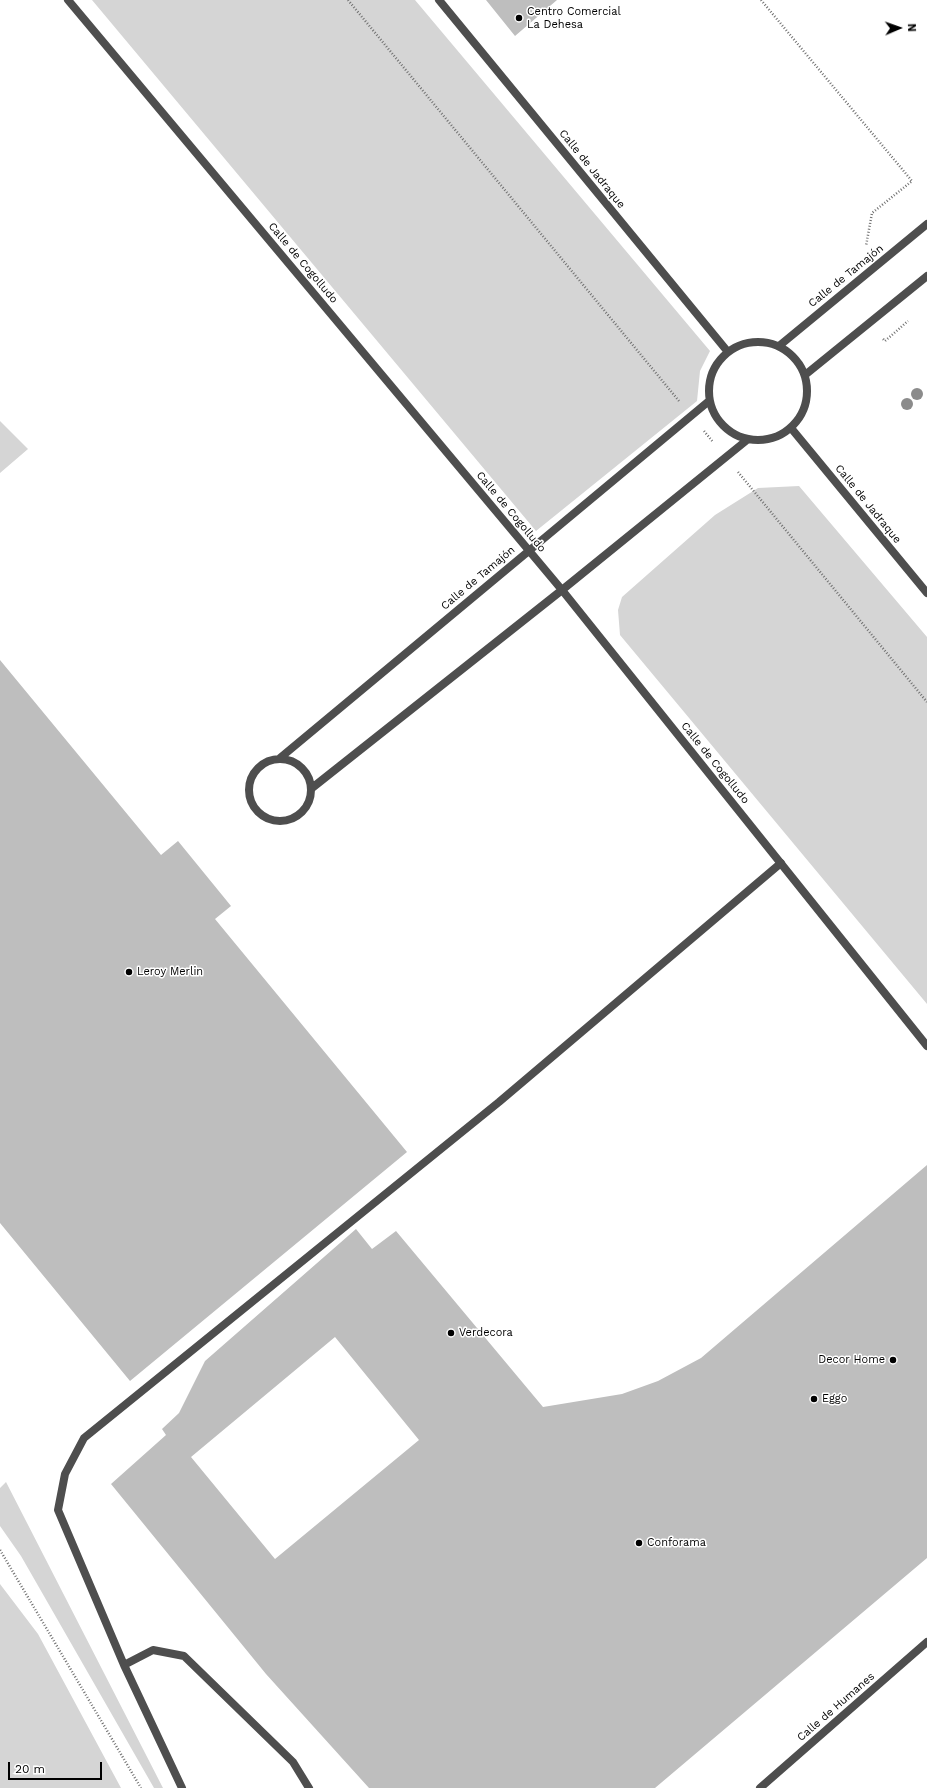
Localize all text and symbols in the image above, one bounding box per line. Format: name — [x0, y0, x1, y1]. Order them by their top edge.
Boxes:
place label: Centro Comercial La Dehesa — [527, 5, 621, 31]
north arrow — [879, 8, 919, 48]
marker: Centro Comercial La Dehesa — [514, 13, 524, 23]
text: N — [905, 23, 918, 32]
street label: Calle de Jadraque — [556, 127, 628, 211]
street label: Calle de Cogolludo — [265, 220, 341, 306]
street label: Calle de Tamajón — [806, 242, 886, 310]
street label: Calle de Jadraque — [832, 462, 904, 546]
street label: Calle de Cogolludo — [473, 469, 549, 555]
street label: Calle de Tamajón — [438, 543, 518, 613]
street label: Calle de Cogolludo — [678, 720, 752, 806]
place label: Leroy Merlin — [137, 965, 203, 979]
marker: Leroy Merlin — [124, 967, 134, 977]
place label: Verdecora — [459, 1326, 513, 1340]
marker: Verdecora — [446, 1328, 456, 1338]
place label: Decor Home — [818, 1353, 885, 1367]
marker: Decor Home — [888, 1355, 898, 1365]
place label: Eggo — [822, 1392, 847, 1406]
marker: Eggo — [809, 1394, 819, 1404]
place label: Conforama — [647, 1536, 706, 1550]
marker: Conforama — [634, 1538, 644, 1548]
street label: Calle de Humanes — [795, 1670, 877, 1744]
scale bar — [10, 1754, 104, 1780]
text: 20 m — [15, 1762, 45, 1776]

